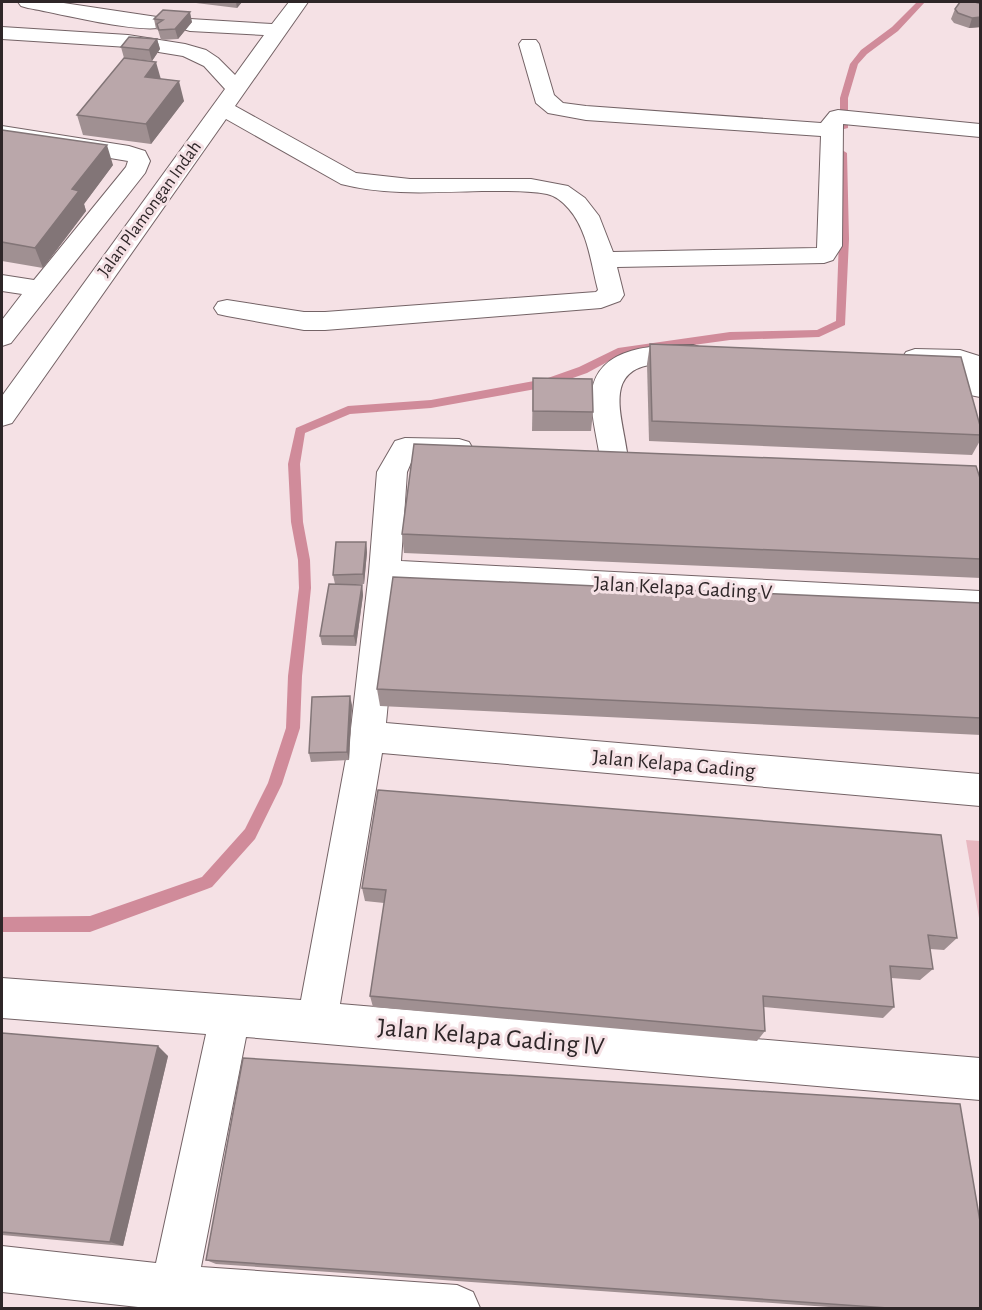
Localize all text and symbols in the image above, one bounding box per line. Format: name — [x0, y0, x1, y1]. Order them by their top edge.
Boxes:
street label: Jalan Plamongan Indah — [95, 138, 205, 280]
street label: Jalan Kelapa Gading V — [593, 573, 773, 603]
street label: Jalan Kelapa Gading — [592, 746, 757, 782]
street label: Jalan Kelapa Gading IV — [376, 1014, 606, 1060]

